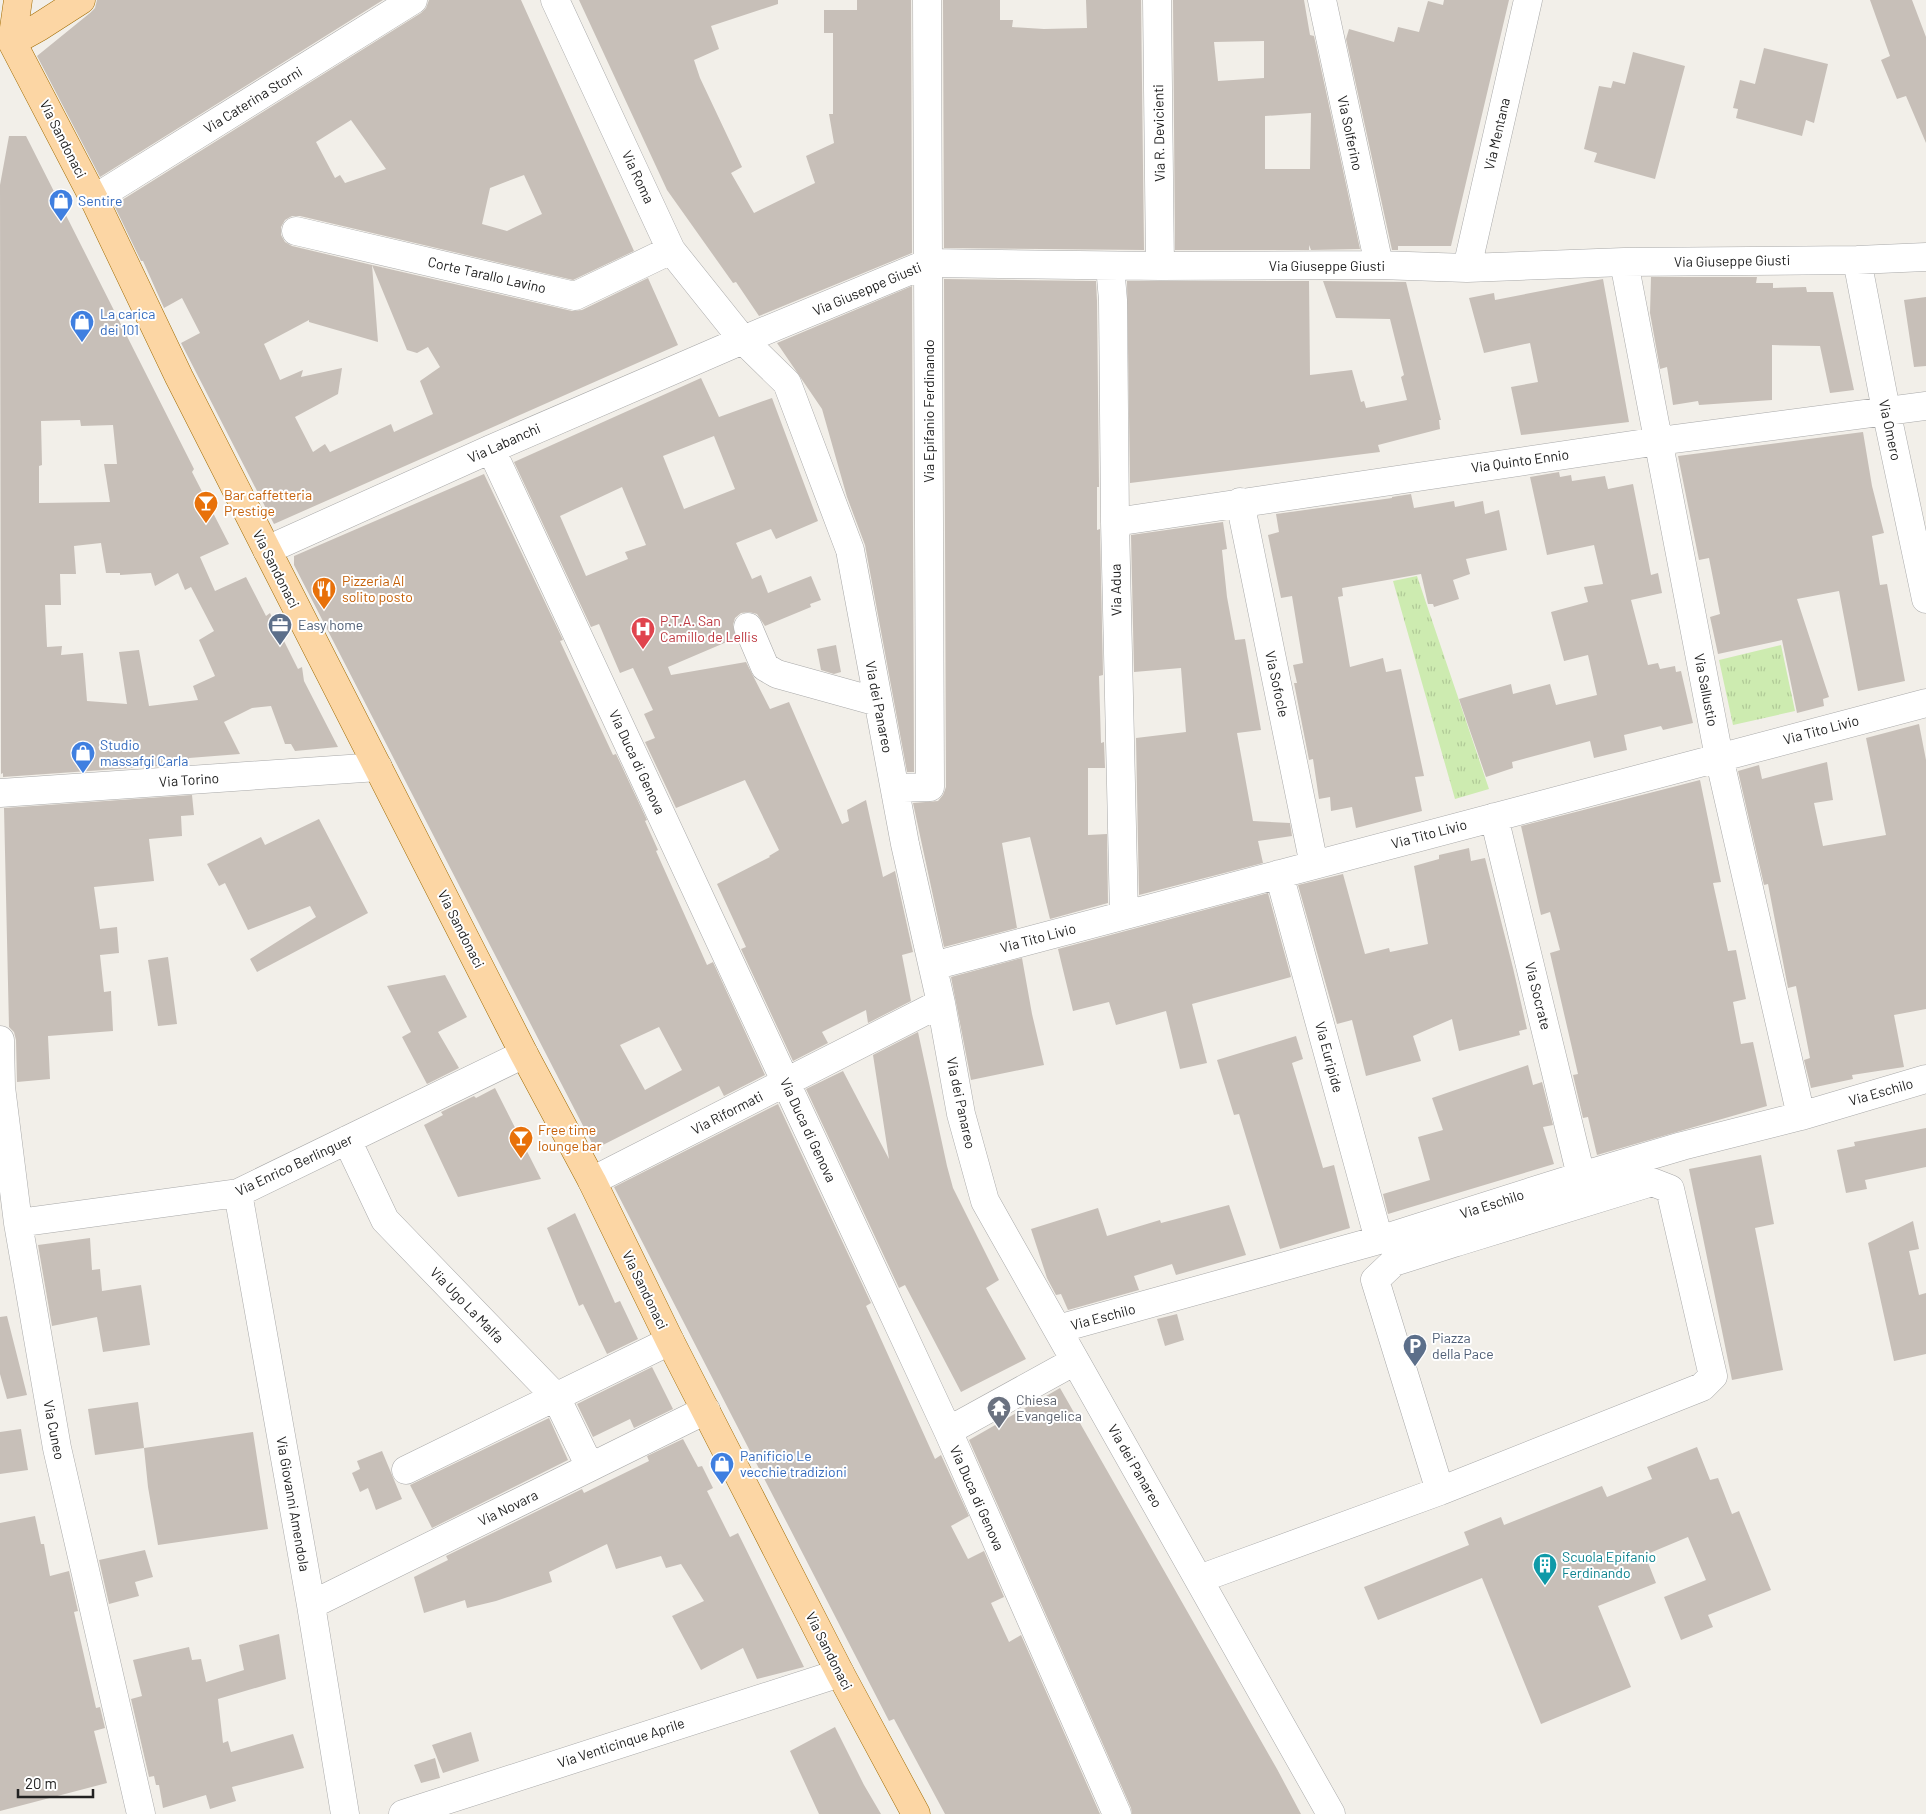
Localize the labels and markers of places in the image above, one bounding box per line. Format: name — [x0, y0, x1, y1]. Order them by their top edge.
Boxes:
shop icon: Sentire — [48, 188, 74, 222]
place label: Sentire — [78, 192, 122, 209]
place label: La carica dei 101 — [100, 305, 155, 338]
shop icon: La carica dei 101 — [69, 309, 95, 343]
place label: Bar caffetteria Prestige — [224, 486, 312, 519]
bar icon: Bar caffetteria Prestige — [193, 490, 219, 524]
place label: Pizzeria Al solito posto — [342, 572, 413, 605]
restaurant icon: Pizzeria Al solito posto — [311, 576, 337, 610]
office icon: Easy home — [267, 612, 293, 646]
place label: P.T.A. San Camillo de Lellis — [660, 612, 758, 645]
place label: Easy home — [298, 616, 363, 633]
hospital icon: P.T.A. San Camillo de Lellis — [630, 616, 656, 650]
place label: Studio massafgi Carla — [100, 736, 188, 769]
shop icon: Studio massafgi Carla — [70, 740, 96, 774]
place label: Free time lounge bar — [538, 1121, 602, 1154]
bar icon: Free time lounge bar — [508, 1125, 534, 1159]
place label: Piazza della Pace — [1432, 1329, 1494, 1362]
parking icon: Piazza della Pace — [1402, 1333, 1428, 1367]
place label: Chiesa Evangelica — [1016, 1391, 1082, 1424]
temple icon: Chiesa Evangelica — [986, 1395, 1012, 1429]
place label: Panificio Le vecchie tradizioni — [740, 1447, 847, 1480]
shop icon: Panificio Le vecchie tradizioni — [709, 1451, 735, 1485]
place label: Scuola Epifanio Ferdinando — [1562, 1548, 1656, 1581]
building icon: Scuola Epifanio Ferdinando — [1532, 1552, 1558, 1586]

